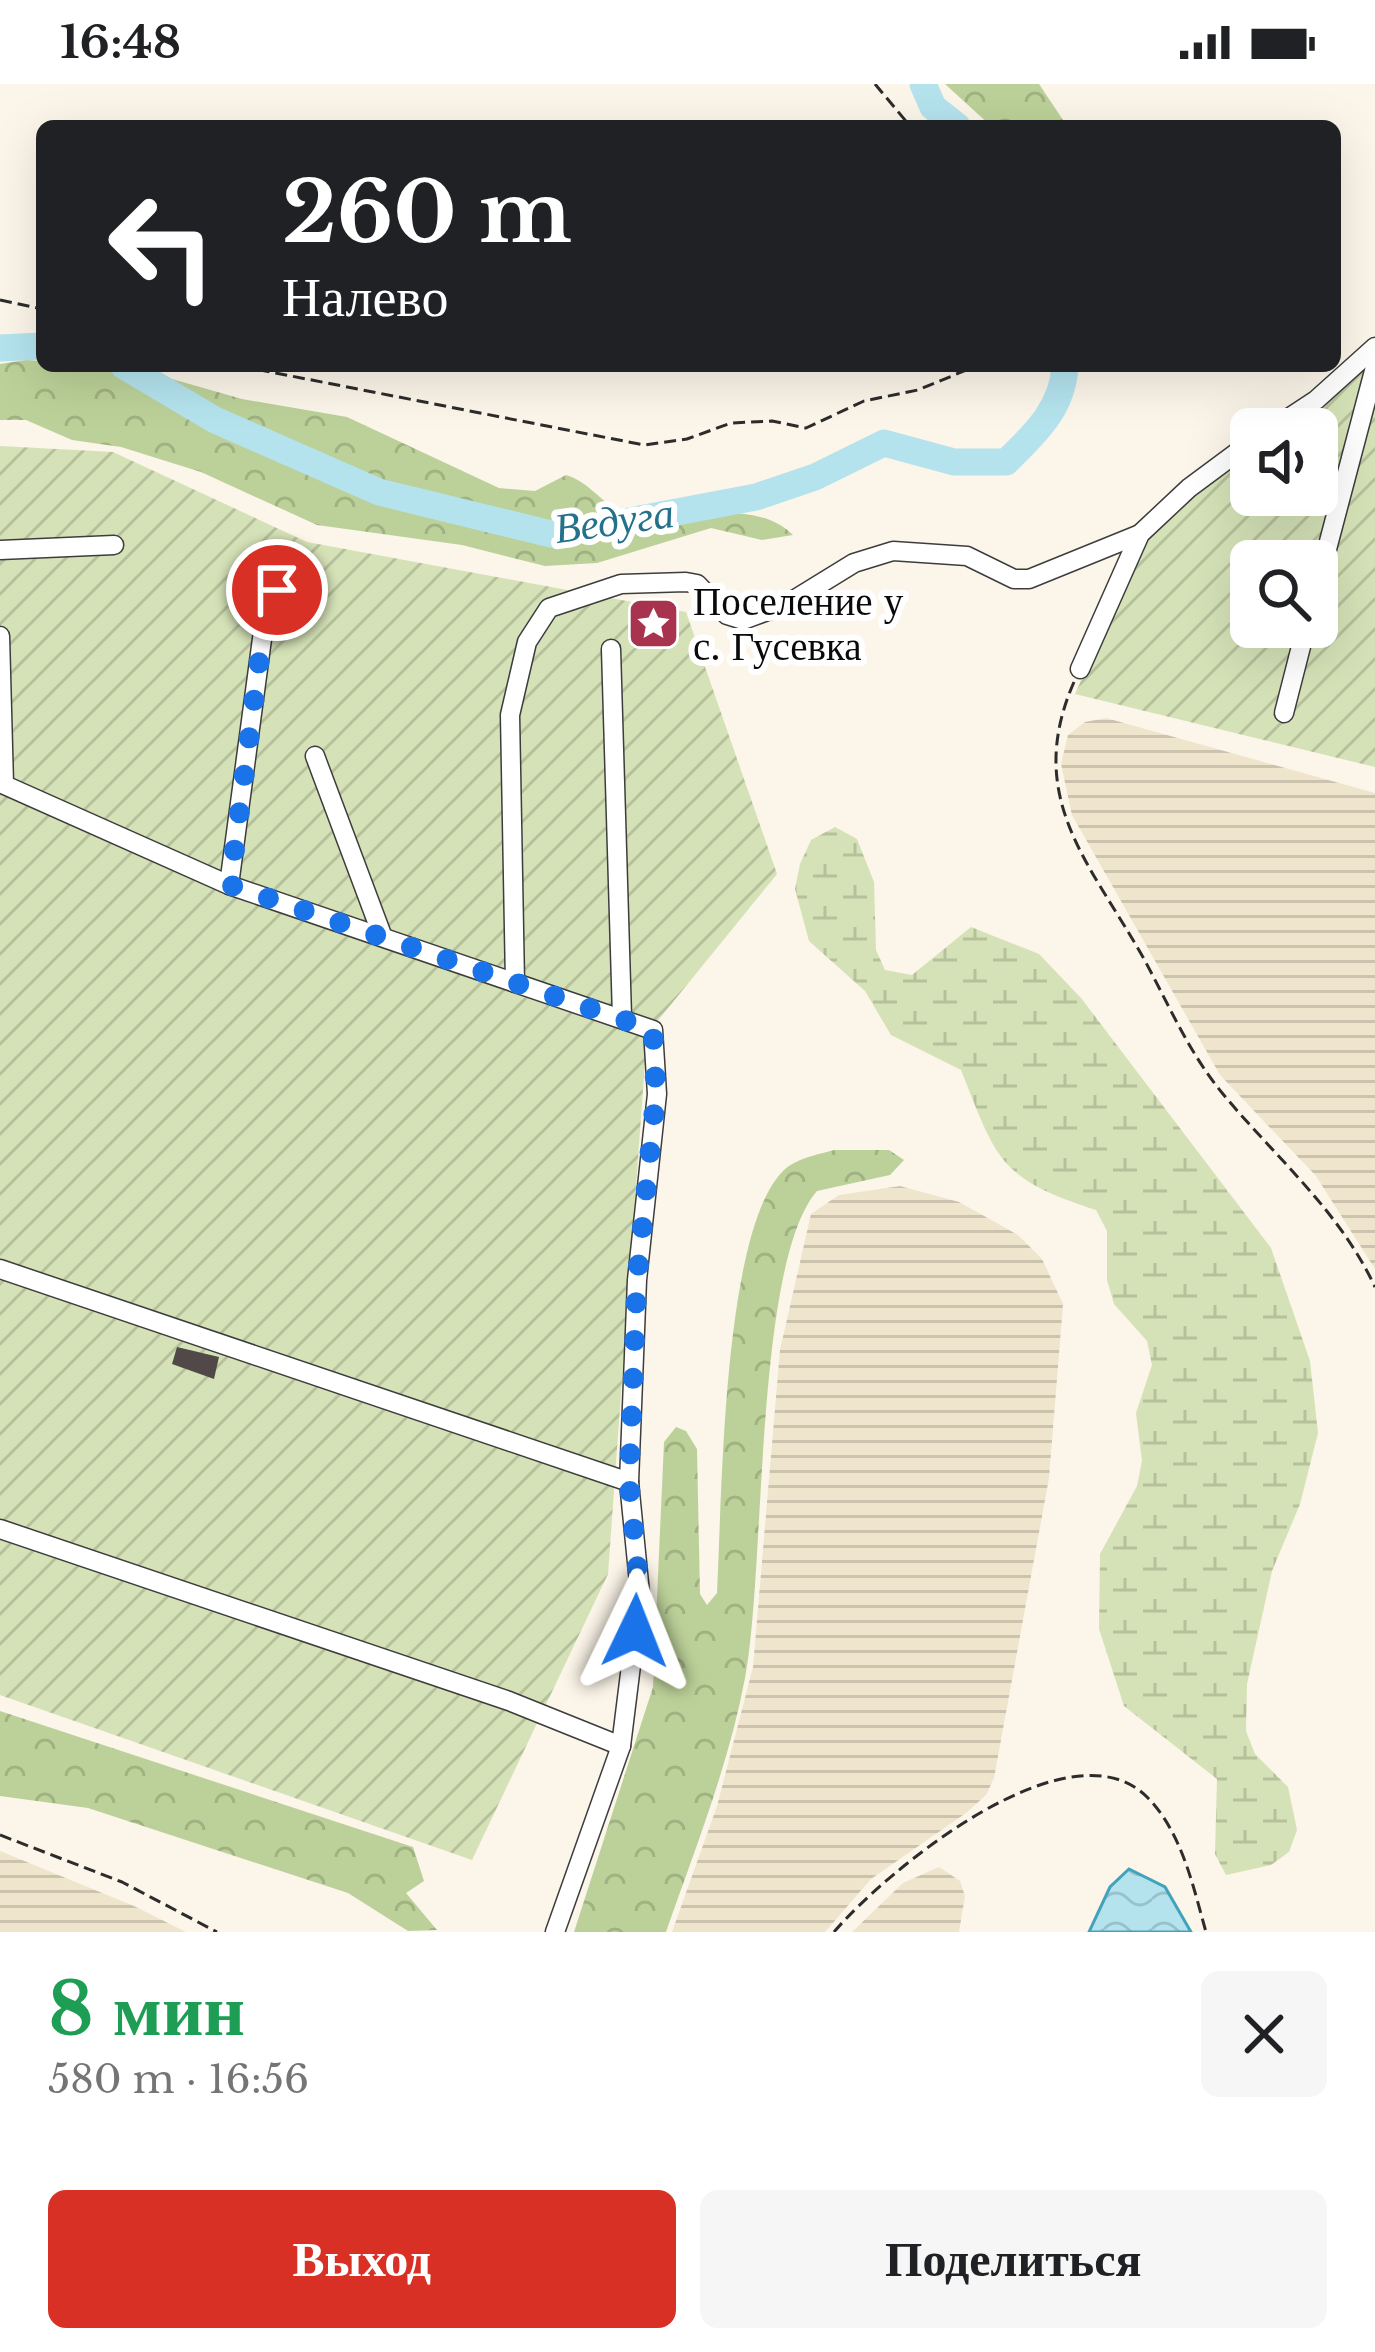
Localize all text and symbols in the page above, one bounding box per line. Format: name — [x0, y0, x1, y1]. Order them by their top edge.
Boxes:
text: 16:48 — [60, 14, 181, 70]
text: 260 m — [282, 161, 572, 265]
icon: left — [84, 168, 240, 324]
text: Налево — [282, 264, 448, 331]
map controls — [1230, 408, 1338, 648]
button: sound — [1230, 408, 1338, 516]
water label: Ведуга — [551, 486, 677, 554]
pin — [226, 539, 328, 641]
button: search — [1230, 540, 1338, 648]
icon: arrive — [244, 557, 310, 623]
place label: Поселение у с. Гусевка — [693, 577, 904, 671]
place icon: Поселение у с. Гусевка — [626, 595, 682, 651]
position arrow — [572, 1568, 698, 1694]
text: 8 мин — [48, 1965, 245, 2054]
button: close — [1201, 1971, 1327, 2097]
text: 580 m · 16:56 — [48, 2055, 309, 2104]
button: Выход — [48, 2190, 676, 2328]
button: Поделиться — [700, 2190, 1327, 2328]

